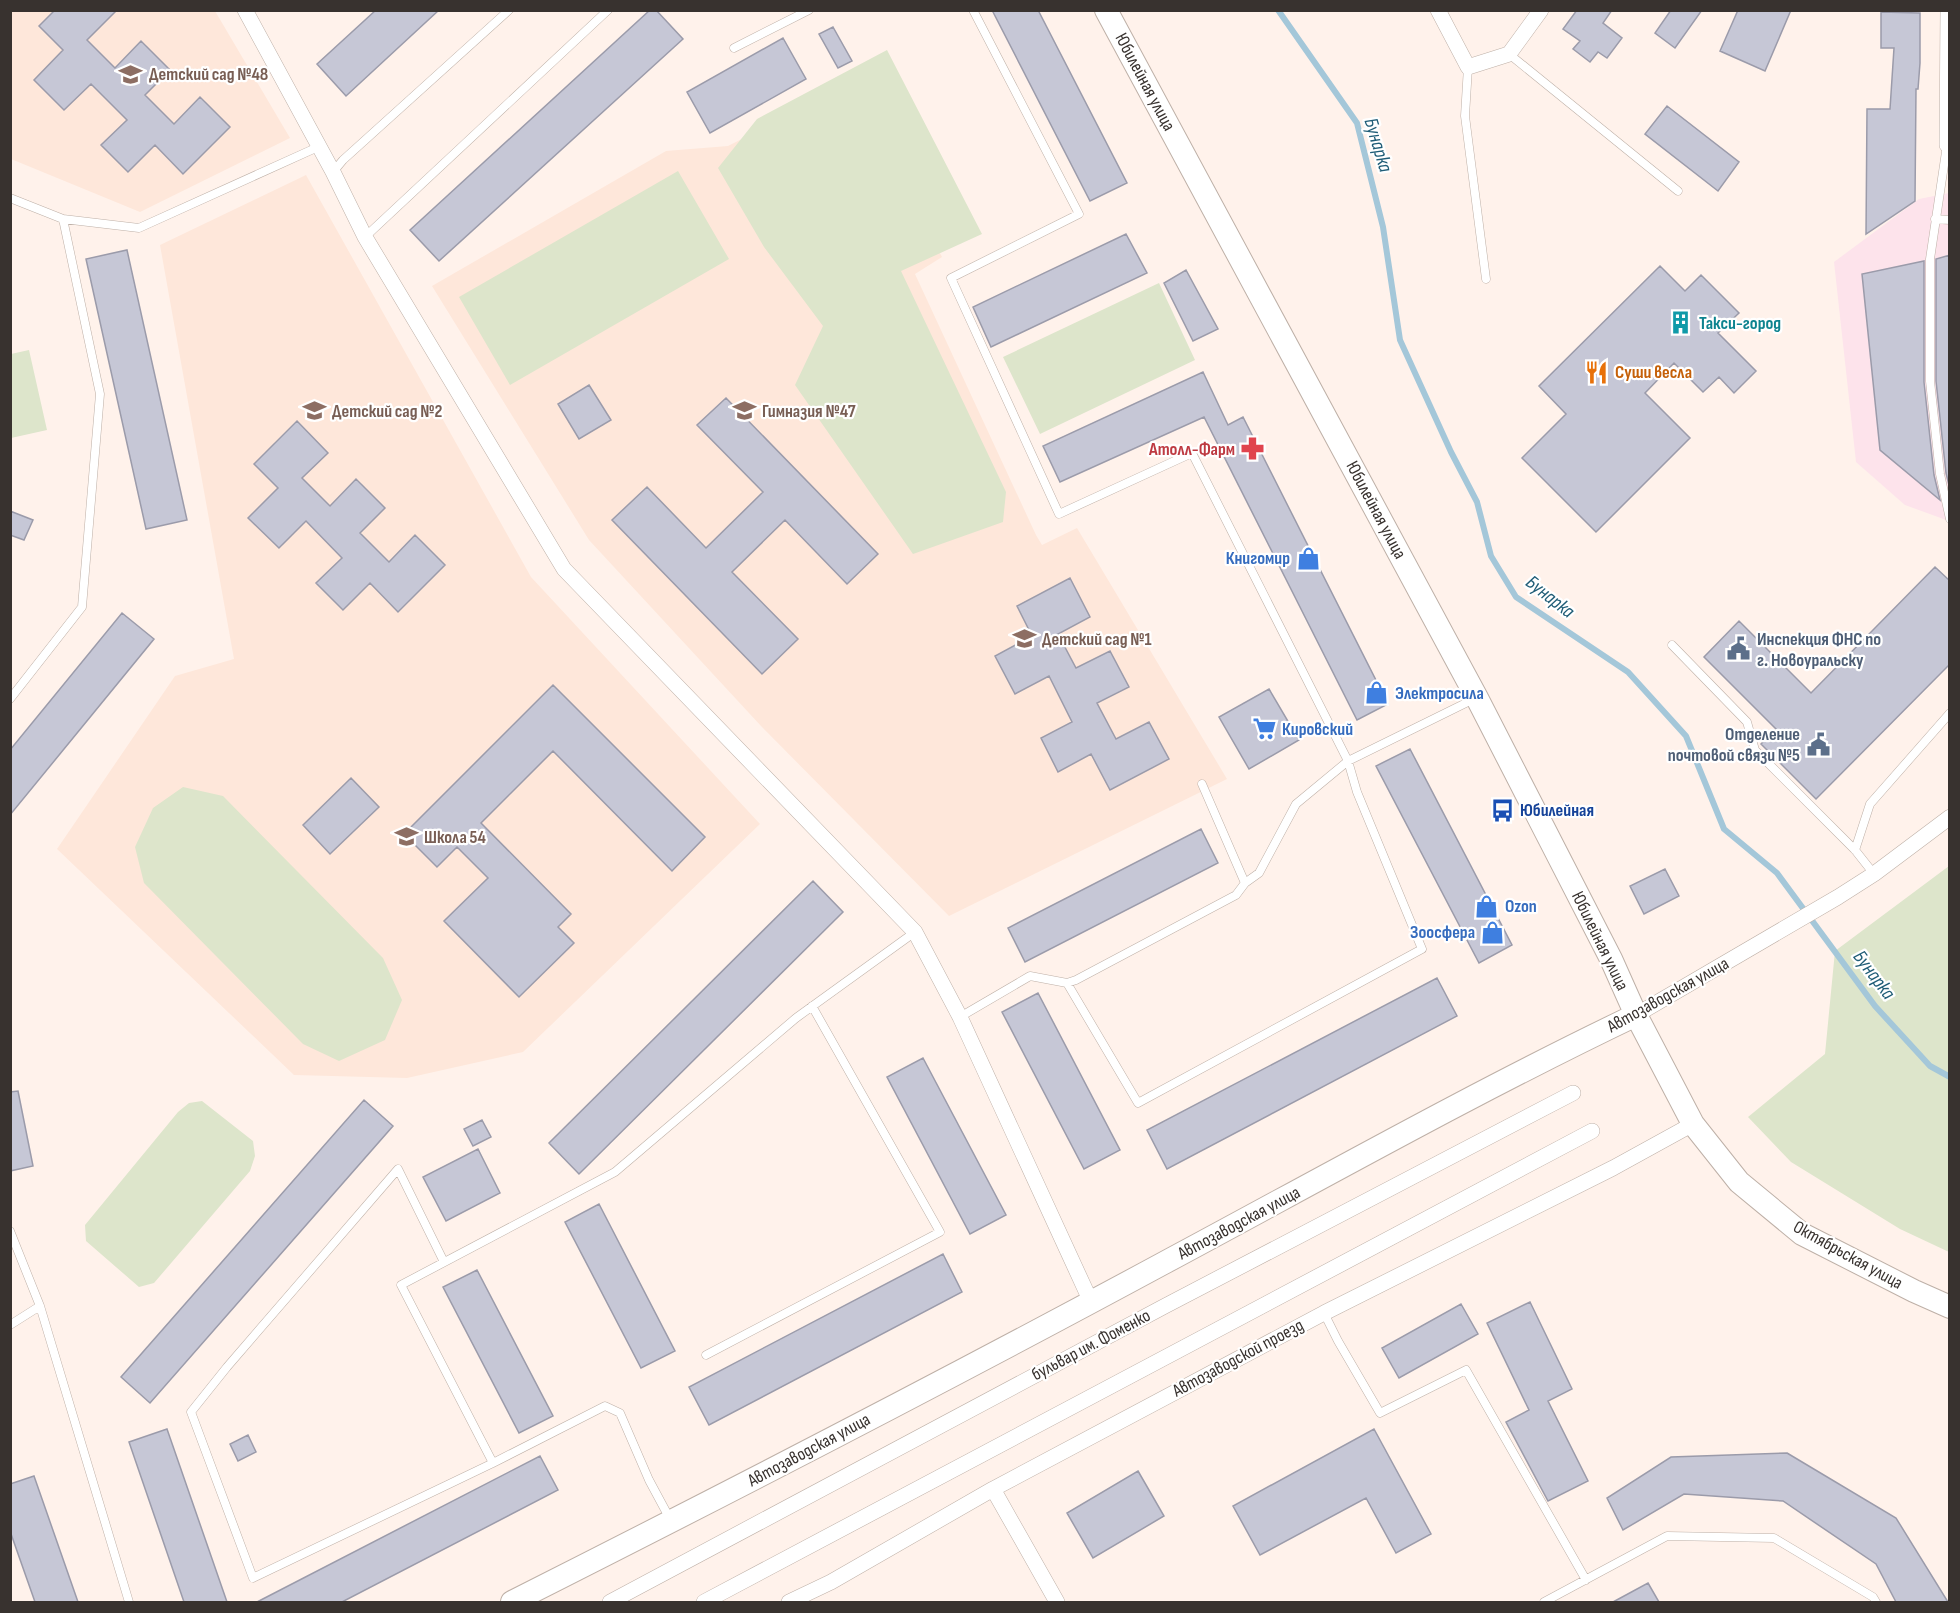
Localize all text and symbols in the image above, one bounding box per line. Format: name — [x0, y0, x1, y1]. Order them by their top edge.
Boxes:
street label: Юбилейная улица — [1110, 30, 1180, 135]
school or university icon: Детский сад №48 — [118, 61, 144, 87]
place label: Детский сад №48 — [149, 64, 268, 85]
water label: Бунарка — [1358, 115, 1398, 175]
building icon: Такси-город — [1668, 310, 1694, 336]
place label: Такси-город — [1699, 313, 1781, 334]
restaurant icon: Суши весла — [1584, 359, 1610, 385]
place label: Суши весла — [1615, 362, 1692, 383]
school or university icon: Детский сад №2 — [301, 398, 327, 424]
school or university icon: Гимназия №47 — [731, 398, 757, 424]
place label: Детский сад №2 — [332, 401, 442, 422]
place label: Гимназия №47 — [762, 401, 856, 422]
pharmacy icon: Атолл-Фарм — [1240, 436, 1266, 462]
place label: Атолл-Фарм — [1148, 439, 1235, 460]
street label: Юбилейная улица — [1341, 458, 1411, 563]
shop icon: Книгомир — [1295, 545, 1321, 571]
place label: Книгомир — [1226, 548, 1290, 569]
water label: Бунарка — [1521, 570, 1579, 624]
school or university icon: Детский сад №1 — [1011, 626, 1037, 652]
place label: Детский сад №1 — [1042, 629, 1152, 650]
place label: Инспекция ФНС по г. Новоуральску — [1757, 629, 1881, 671]
public building icon: Инспекция ФНС по г. Новоуральску — [1726, 636, 1752, 662]
shop icon: Электросила — [1364, 680, 1390, 706]
place label: Электросила — [1395, 683, 1484, 704]
supermarket icon: Кировский — [1251, 716, 1277, 742]
place label: Кировский — [1282, 719, 1353, 740]
place label: Отделение почтовой связи №5 — [1668, 724, 1800, 766]
public building icon: Отделение почтовой связи №5 — [1805, 731, 1831, 757]
bus stop icon: Юбилейная — [1489, 797, 1515, 823]
place label: Юбилейная — [1520, 800, 1594, 821]
school or university icon: Школа 54 — [393, 824, 419, 850]
place label: Школа 54 — [424, 827, 486, 848]
street label: Юбилейная улица — [1567, 888, 1633, 994]
shop icon: Ozon — [1474, 893, 1500, 919]
place label: Ozon — [1505, 896, 1537, 917]
shop icon: Зоосфера — [1480, 919, 1506, 945]
place label: Зоосфера — [1410, 922, 1475, 943]
water label: Бунарка — [1848, 946, 1900, 1004]
street label: Автозаводская улица — [1603, 953, 1732, 1038]
street label: Автозаводская улица — [1173, 1182, 1304, 1265]
street label: Октябрьская улица — [1790, 1216, 1906, 1294]
street label: бульвар им. Фоменко — [1028, 1305, 1154, 1385]
street label: Автозаводской проезд — [1168, 1315, 1307, 1402]
street label: Автозаводская улица — [743, 1409, 874, 1492]

